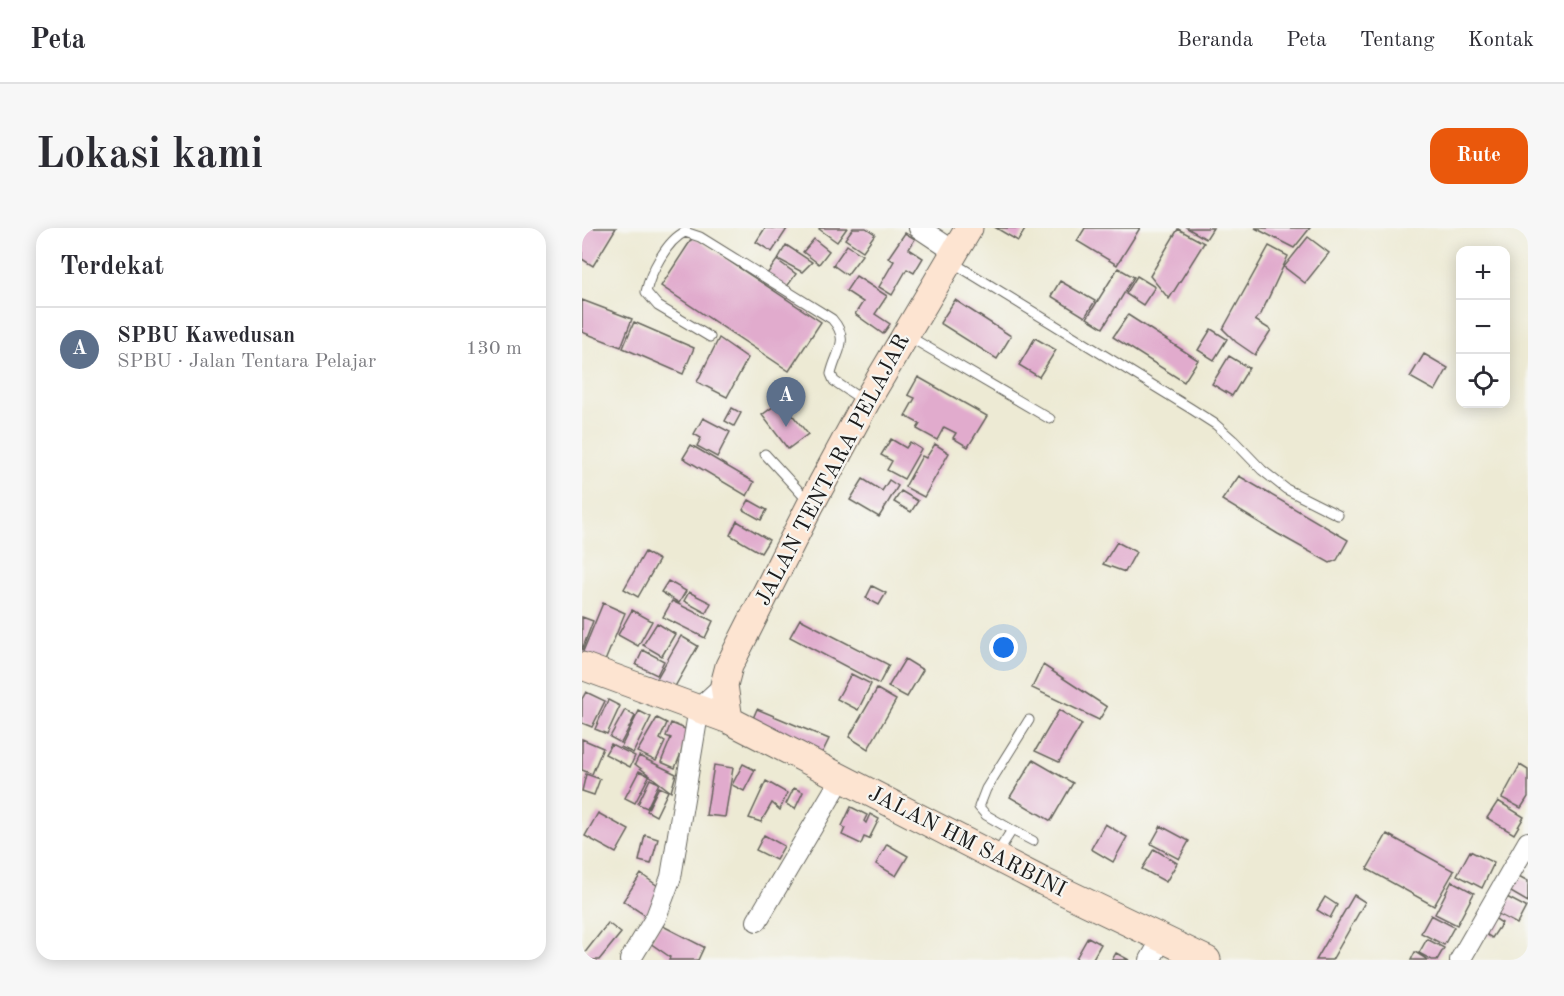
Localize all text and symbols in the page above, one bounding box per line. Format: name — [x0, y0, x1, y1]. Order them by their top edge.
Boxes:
text: Peta — [30, 27, 86, 55]
text: Beranda — [1177, 30, 1253, 51]
text: Peta — [1286, 30, 1327, 51]
text: Tentang — [1360, 30, 1435, 51]
text: Kontak — [1468, 30, 1534, 51]
button: Rute — [1430, 128, 1528, 184]
text: Lokasi kami — [36, 135, 263, 177]
map controls — [1456, 246, 1510, 408]
button: + — [1456, 246, 1510, 300]
text: Terdekat — [60, 254, 164, 280]
button: − — [1456, 300, 1510, 354]
text: SPBU Kawedusan — [117, 325, 295, 347]
street label: JALAN TENTARA PELAJAR — [750, 330, 916, 610]
text: A — [72, 339, 87, 359]
text: 130 m — [466, 339, 522, 359]
text: SPBU · Jalan Tentara Pelajar — [117, 352, 376, 372]
button: locate — [1456, 354, 1510, 408]
pin: A — [766, 378, 806, 427]
your location — [989, 633, 1018, 662]
street label: JALAN HM SARBINI — [864, 782, 1070, 902]

